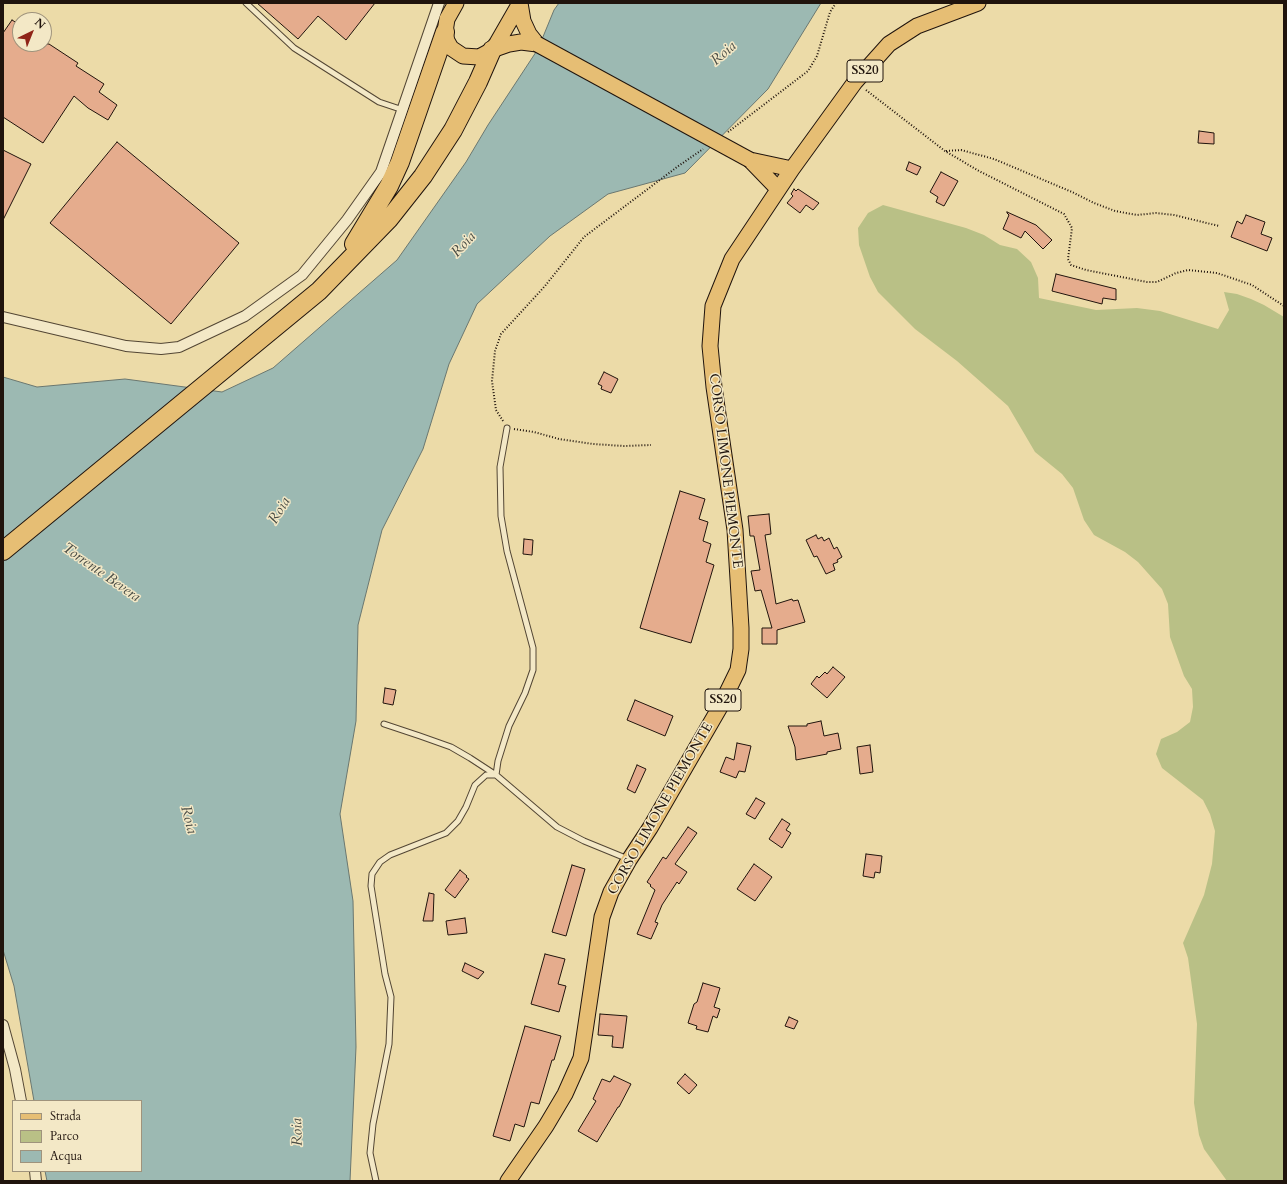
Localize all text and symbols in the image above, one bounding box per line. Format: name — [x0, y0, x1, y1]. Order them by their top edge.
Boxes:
north arrow — [12, 12, 52, 52]
text: N — [31, 15, 48, 32]
water label: Roia — [708, 38, 740, 70]
road number: SS20 — [847, 60, 883, 82]
water label: Roia — [448, 229, 480, 261]
street label: CORSO LIMONE PIEMONTE — [705, 373, 745, 569]
water label: Roia — [265, 494, 295, 528]
water label: Torrente Bevera — [59, 540, 143, 606]
road number: SS20 — [705, 689, 741, 711]
street label: CORSO LIMONE PIEMONTE — [605, 720, 717, 898]
water label: Roia — [176, 804, 200, 836]
legend — [12, 1100, 142, 1172]
text: Strada — [50, 1108, 81, 1124]
water label: Roia — [289, 1118, 307, 1146]
text: Parco — [50, 1128, 79, 1144]
text: Acqua — [50, 1148, 82, 1164]

